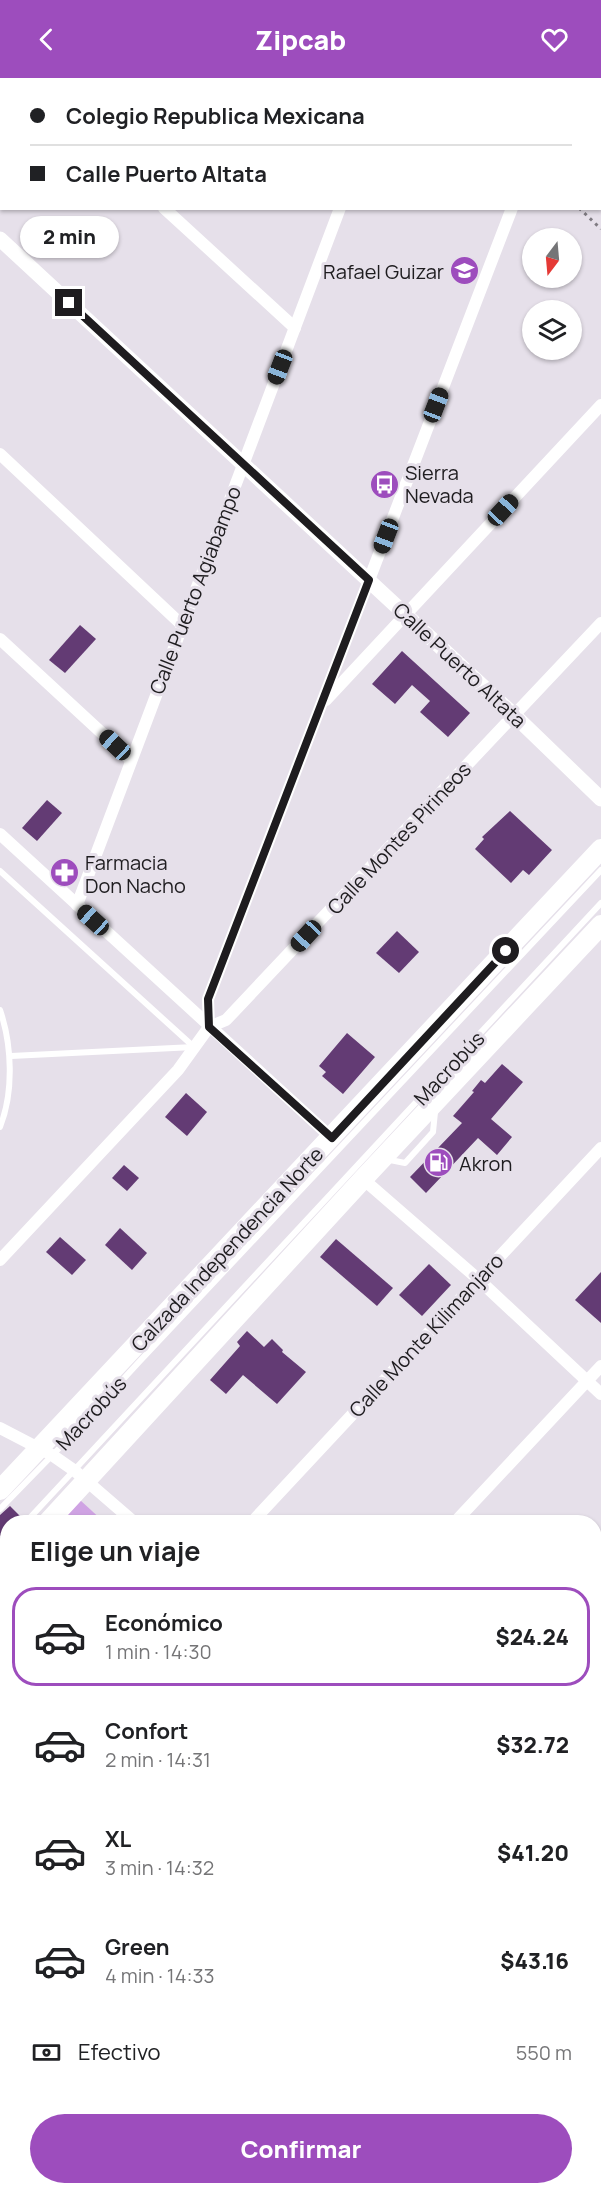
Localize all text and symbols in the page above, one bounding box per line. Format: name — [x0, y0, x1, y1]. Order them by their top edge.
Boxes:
text: Zipcab — [255, 21, 346, 58]
icon: back — [30, 23, 63, 56]
icon: heart — [538, 23, 571, 56]
text: Colegio Republica Mexicana — [66, 101, 365, 131]
text: Calle Puerto Altata — [66, 159, 267, 189]
callout: 2 min — [20, 216, 118, 258]
text: 2 min — [43, 223, 96, 250]
north arrow — [522, 228, 582, 288]
map controls — [522, 228, 582, 360]
school or university icon: Rafael Guizar — [449, 255, 481, 287]
place label: Rafael Guizar — [323, 258, 444, 285]
route end — [55, 289, 82, 316]
button: layers — [522, 300, 582, 360]
car — [265, 347, 295, 387]
car — [421, 385, 451, 425]
place label: Sierra Nevada — [405, 459, 474, 509]
bus stop icon: Sierra Nevada — [368, 468, 400, 500]
street label: Calle Puerto Agiabampo — [143, 482, 247, 698]
car — [484, 491, 522, 529]
car — [371, 516, 401, 556]
street label: Calle Puerto Altata — [388, 596, 532, 734]
car — [96, 726, 134, 764]
street label: Calle Montes Pirineos — [321, 756, 477, 920]
place label: Farmacia Don Nacho — [85, 849, 186, 899]
pharmacy icon: Farmacia Don Nacho — [48, 857, 80, 889]
car — [74, 901, 112, 939]
car — [287, 917, 325, 955]
route start — [492, 937, 519, 964]
street label: Macrobús — [408, 1025, 490, 1111]
street label: Calzada Independencia Norte — [125, 1141, 329, 1357]
fuel station icon: Akron — [422, 1147, 454, 1179]
place label: Akron — [459, 1150, 512, 1177]
street label: Calle Monte Kilimanjaro — [343, 1247, 509, 1423]
street label: Macrobús — [50, 1370, 132, 1456]
text: Elige un viaje — [30, 1532, 201, 1569]
text: Económico — [105, 1608, 223, 1638]
icon: car — [33, 1610, 87, 1664]
text: $24.24 — [496, 1622, 569, 1652]
text: 1 min · 14:30 — [105, 1638, 212, 1665]
text: Confort — [105, 1716, 188, 1746]
icon: car — [33, 1718, 87, 1772]
text: $32.72 — [496, 1730, 569, 1760]
text: 2 min · 14:31 — [105, 1746, 211, 1773]
text: XL — [105, 1824, 131, 1854]
icon: car — [33, 1826, 87, 1880]
text: $41.20 — [497, 1838, 569, 1868]
text: 3 min · 14:32 — [105, 1854, 214, 1881]
text: Green — [105, 1932, 170, 1962]
icon: car — [33, 1934, 87, 1988]
text: $43.16 — [500, 1946, 569, 1976]
text: 4 min · 14:33 — [105, 1962, 215, 1989]
icon: cash — [30, 2036, 63, 2069]
text: Efectivo — [78, 2037, 161, 2067]
text: 550 m — [516, 2039, 572, 2066]
button: Confirmar — [30, 2114, 572, 2183]

